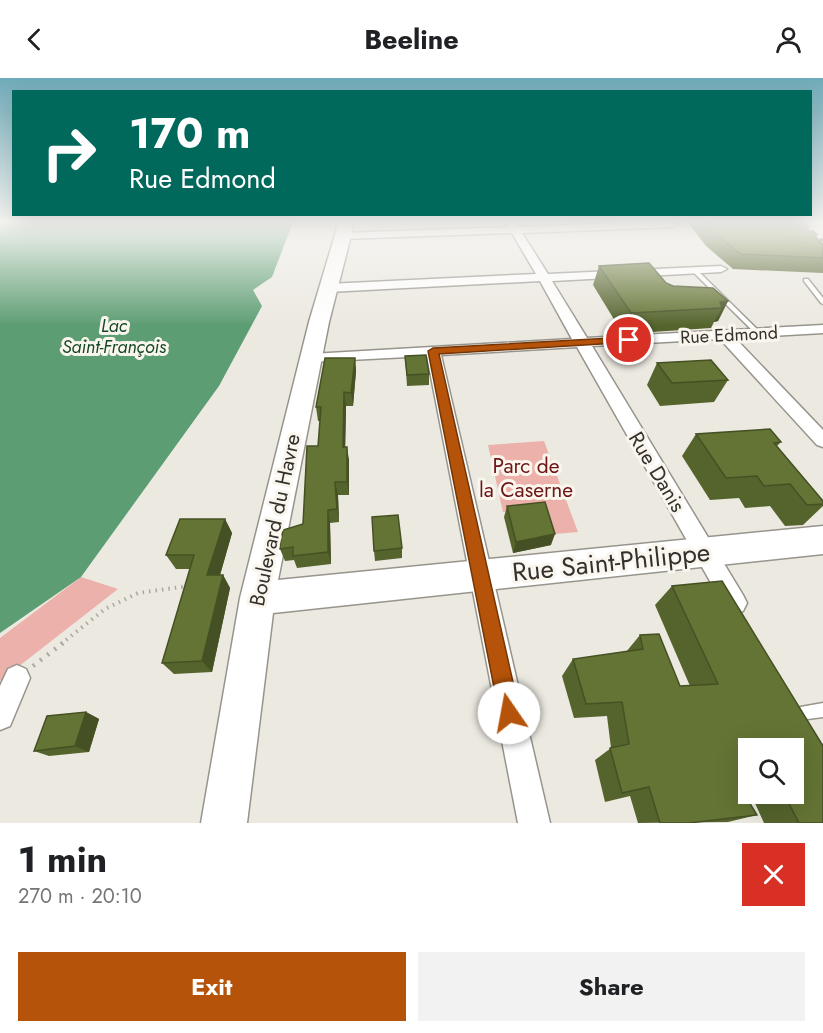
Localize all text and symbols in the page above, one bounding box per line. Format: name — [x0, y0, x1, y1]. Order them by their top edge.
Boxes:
text: Beeline — [364, 20, 459, 59]
icon: back — [18, 23, 51, 56]
icon: person — [772, 23, 805, 56]
text: 170 m — [129, 103, 251, 164]
icon: right — [30, 114, 108, 192]
text: Rue Edmond — [129, 159, 276, 198]
water label: Lac Saint-François — [62, 313, 167, 360]
pin — [603, 314, 654, 365]
street label: Rue Edmond — [679, 319, 779, 351]
icon: arrive — [612, 323, 645, 356]
street label: Rue Danis — [621, 426, 693, 518]
street label: Boulevard du Havre — [242, 431, 308, 609]
park label: Parc de la Caserne — [479, 451, 573, 505]
street label: Rue Saint-Philippe — [510, 533, 712, 591]
position arrow — [477, 681, 541, 745]
map controls — [738, 738, 804, 804]
button: search — [738, 738, 804, 804]
text: 1 min — [18, 833, 107, 885]
button: close — [742, 843, 805, 906]
text: 270 m · 20:10 — [18, 882, 142, 911]
button: Exit — [18, 952, 406, 1021]
button: Share — [418, 952, 805, 1021]

